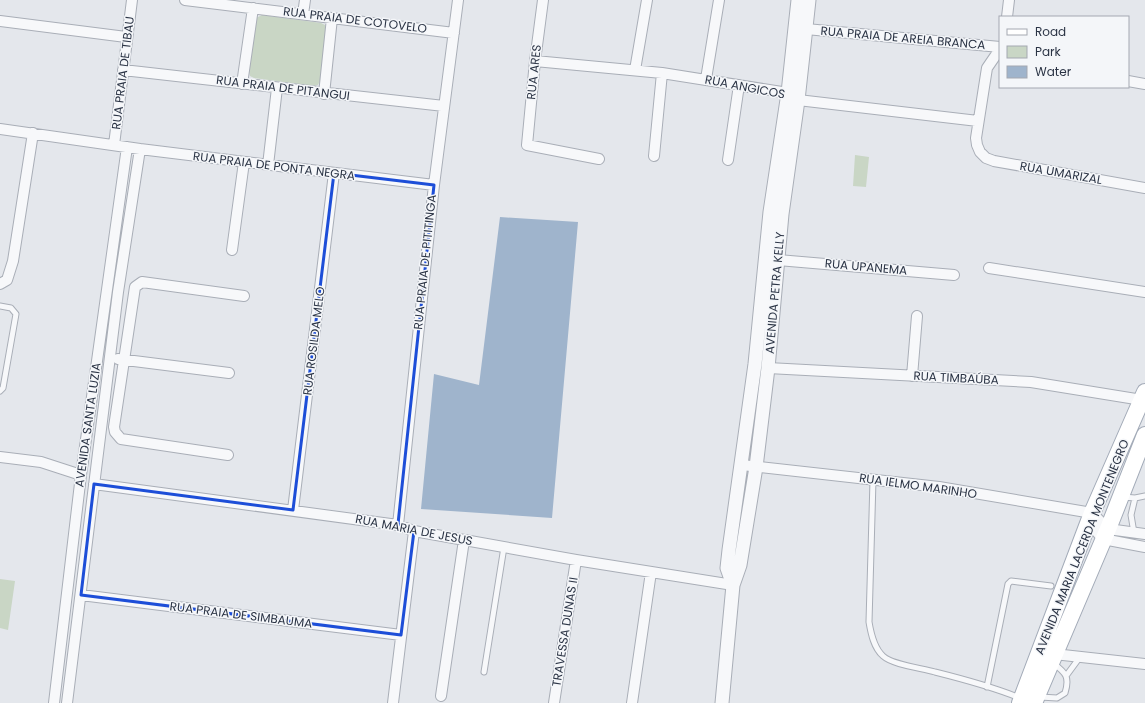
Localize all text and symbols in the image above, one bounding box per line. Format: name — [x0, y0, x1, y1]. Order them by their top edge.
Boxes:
street label: RUA PRAIA DE COTOVELO — [282, 2, 428, 37]
street label: RUA PRAIA DE TIBAU — [107, 15, 138, 131]
legend — [999, 16, 1129, 88]
street label: RUA PRAIA DE AREIA BRANCA — [820, 22, 986, 53]
text: Road — [1035, 23, 1066, 40]
text: Park — [1035, 43, 1062, 60]
street label: RUA ARES — [522, 44, 545, 100]
text: Water — [1035, 63, 1072, 80]
street label: RUA ANGICOS — [704, 70, 787, 103]
street label: RUA PRAIA DE PITANGUI — [215, 71, 351, 104]
street label: RUA PRAIA DE PONTA NEGRA — [192, 147, 356, 184]
street label: RUA UMARIZAL — [1019, 157, 1104, 188]
street label: RUA PRAIA DE PITITINGA — [409, 194, 440, 330]
street label: AVENIDA PETRA KELLY — [761, 231, 788, 355]
street label: RUA UPANEMA — [824, 254, 908, 279]
street label: RUA ROSILDA MELO — [298, 286, 329, 396]
street label: AVENIDA SANTA LUZIA — [70, 362, 105, 488]
street label: RUA TIMBAÚBA — [913, 367, 999, 388]
street label: AVENIDA MARIA LACERDA MONTENEGRO — [1030, 437, 1133, 657]
street label: RUA IELMO MARINHO — [858, 469, 978, 502]
street label: RUA MARIA DE JESUS — [354, 510, 474, 549]
street label: TRAVESSA DUNAS II — [547, 576, 582, 688]
street label: RUA PRAIA DE SIMBAUMA — [169, 597, 313, 632]

